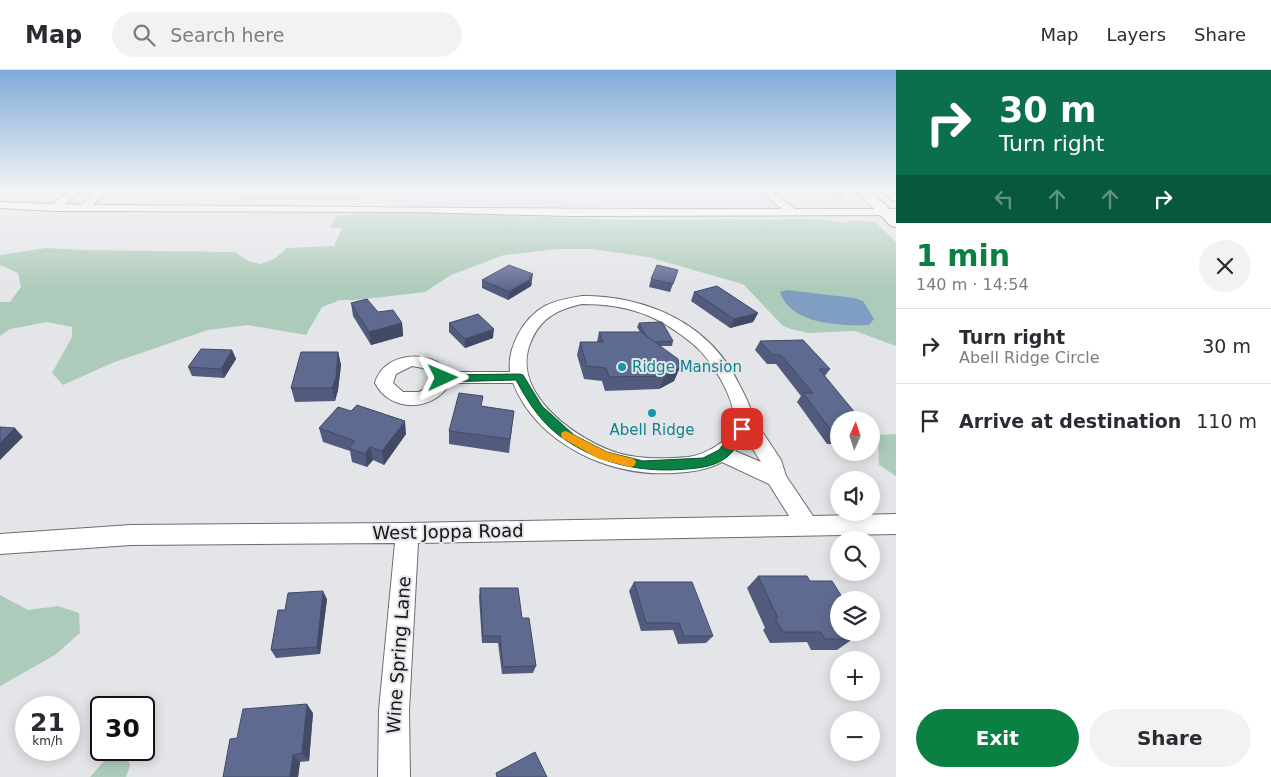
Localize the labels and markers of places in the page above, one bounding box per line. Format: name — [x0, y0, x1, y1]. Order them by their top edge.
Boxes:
place label: Ridge Mansion — [632, 358, 742, 376]
marker: Ridge Mansion — [616, 361, 628, 373]
marker: Abell Ridge — [646, 407, 658, 419]
pin — [721, 408, 763, 450]
place label: Abell Ridge — [610, 421, 694, 439]

